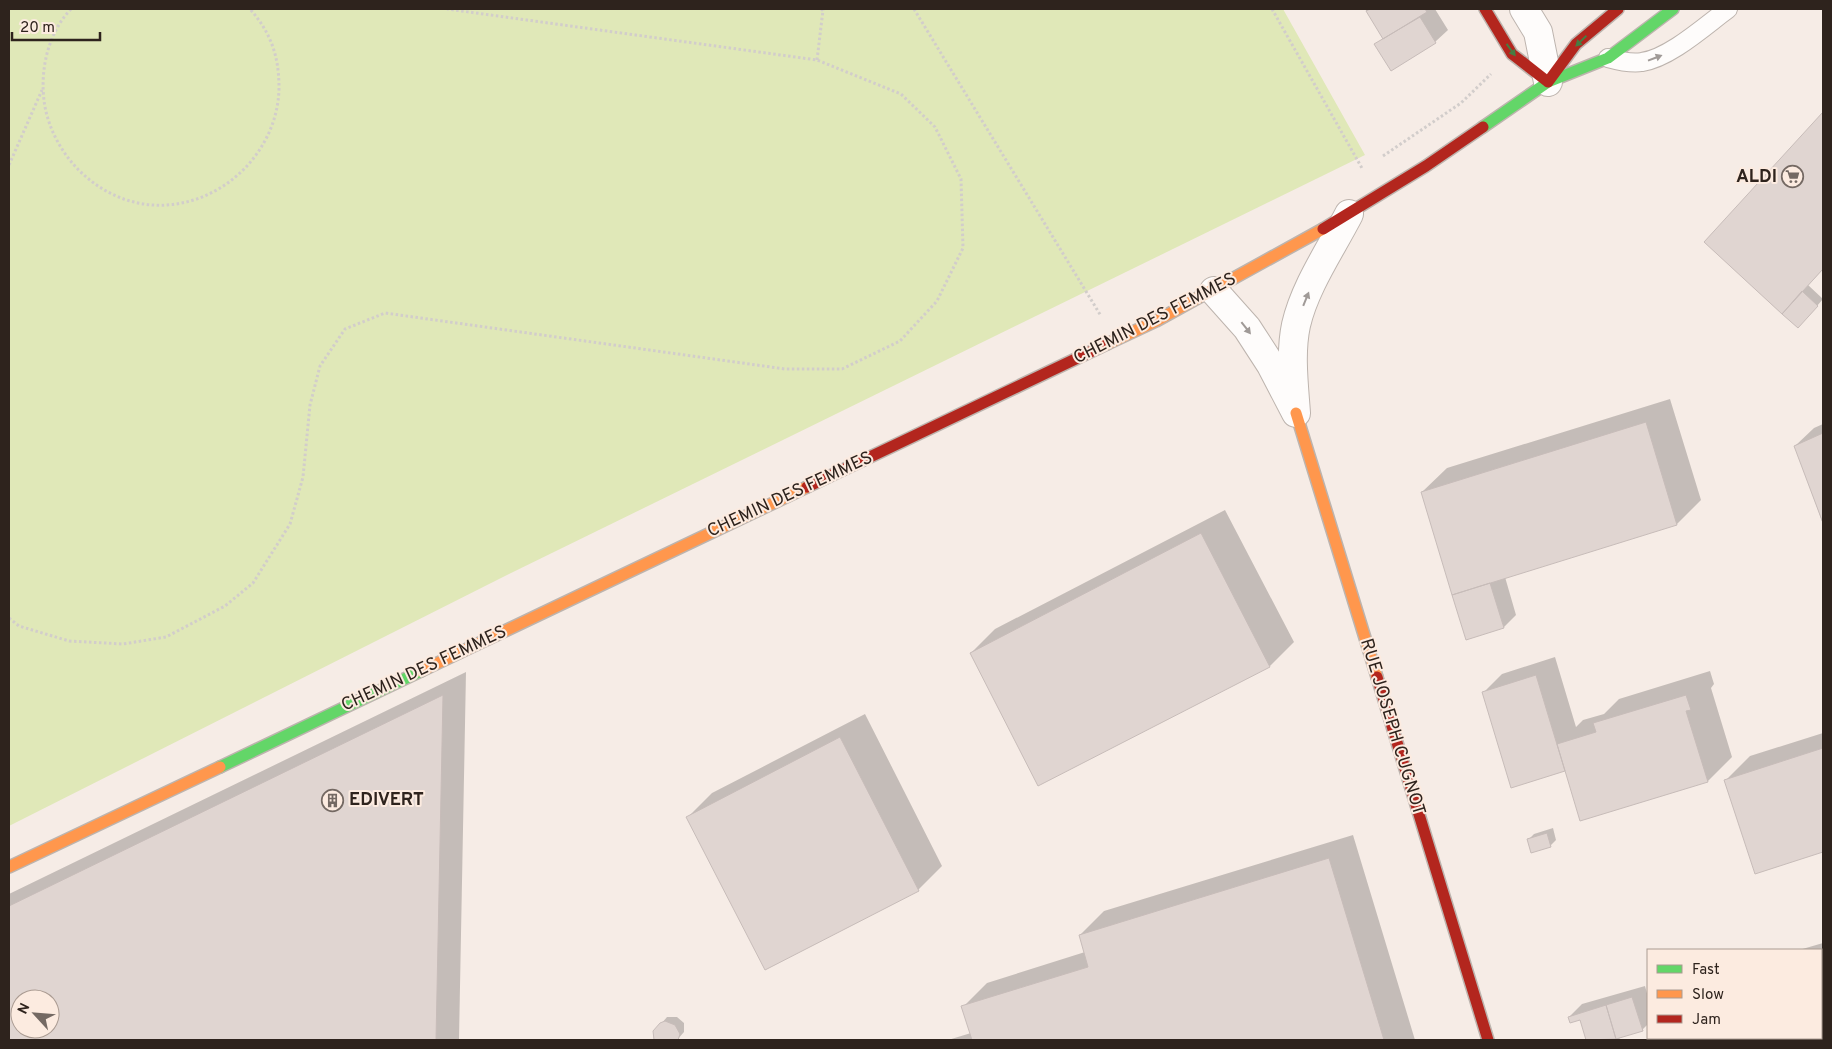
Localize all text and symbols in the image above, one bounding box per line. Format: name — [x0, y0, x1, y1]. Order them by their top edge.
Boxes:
scale bar — [12, 10, 100, 42]
text: 20 m — [20, 19, 55, 38]
one-way arrow — [1575, 35, 1587, 47]
one-way arrow — [1506, 43, 1516, 57]
one-way arrow — [1648, 53, 1662, 61]
supermarket icon: ALDI — [1781, 165, 1805, 189]
place label: ALDI — [1736, 166, 1777, 189]
street label: CHEMIN DES FEMMES — [1070, 268, 1240, 370]
one-way arrow — [1303, 292, 1311, 306]
one-way arrow — [1241, 321, 1251, 335]
street label: CHEMIN DES FEMMES — [704, 447, 876, 543]
street label: CHEMIN DES FEMMES — [338, 621, 510, 717]
street label: RUE JOSEPH CUGNOT — [1354, 636, 1430, 818]
building icon: EDIVERT — [321, 788, 345, 812]
place label: EDIVERT — [349, 789, 424, 812]
legend — [1647, 949, 1822, 1039]
text: Fast — [1692, 961, 1720, 980]
text: Slow — [1692, 986, 1724, 1005]
north arrow — [10, 989, 60, 1039]
text: N — [15, 1001, 35, 1017]
text: Jam — [1692, 1011, 1721, 1030]

